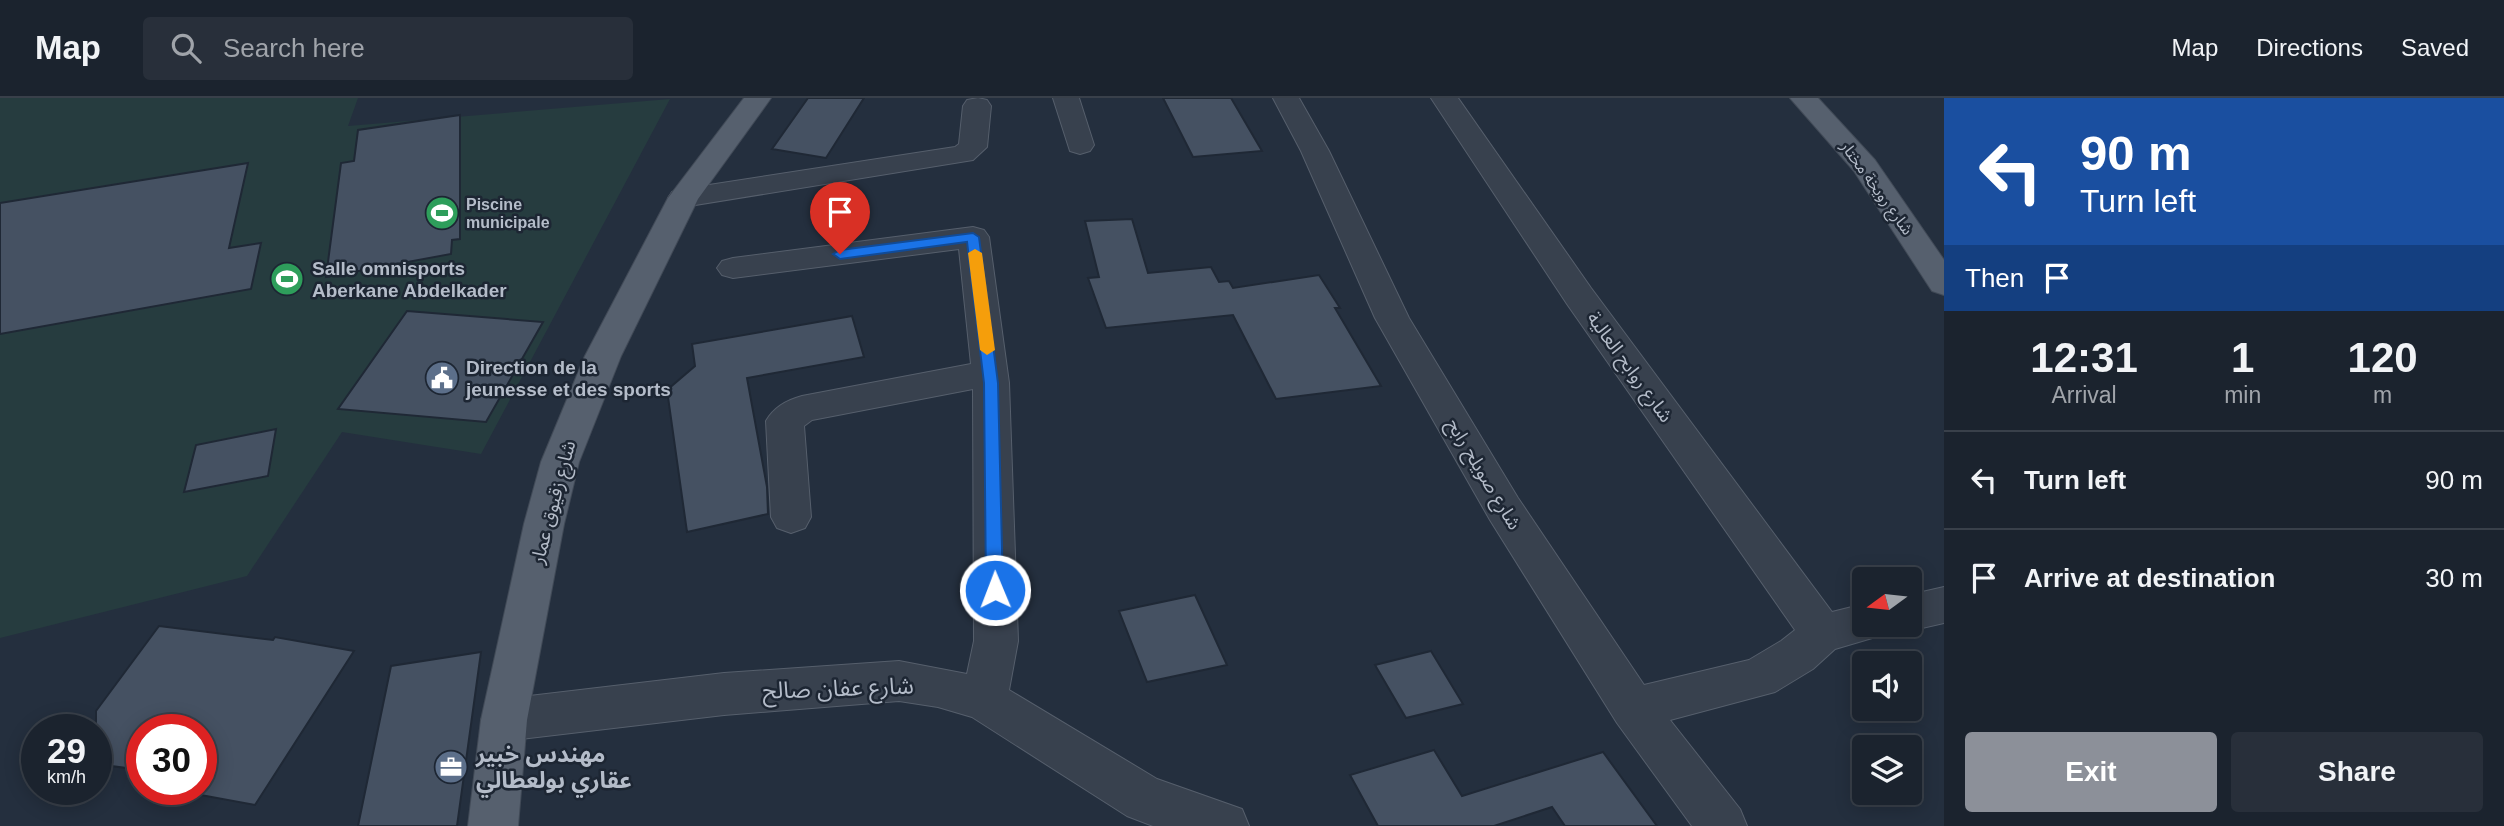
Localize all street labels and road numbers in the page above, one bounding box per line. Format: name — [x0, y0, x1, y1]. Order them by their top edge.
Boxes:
street label: شارع رويخة مختار — [1834, 137, 1916, 240]
street label: شارع روابح العالية — [1580, 308, 1677, 429]
street label: شارع صويلح رابح — [1439, 415, 1525, 535]
street label: شارع زقيوق عمار — [526, 438, 582, 567]
street label: شارع عفان صالح — [762, 672, 914, 708]

